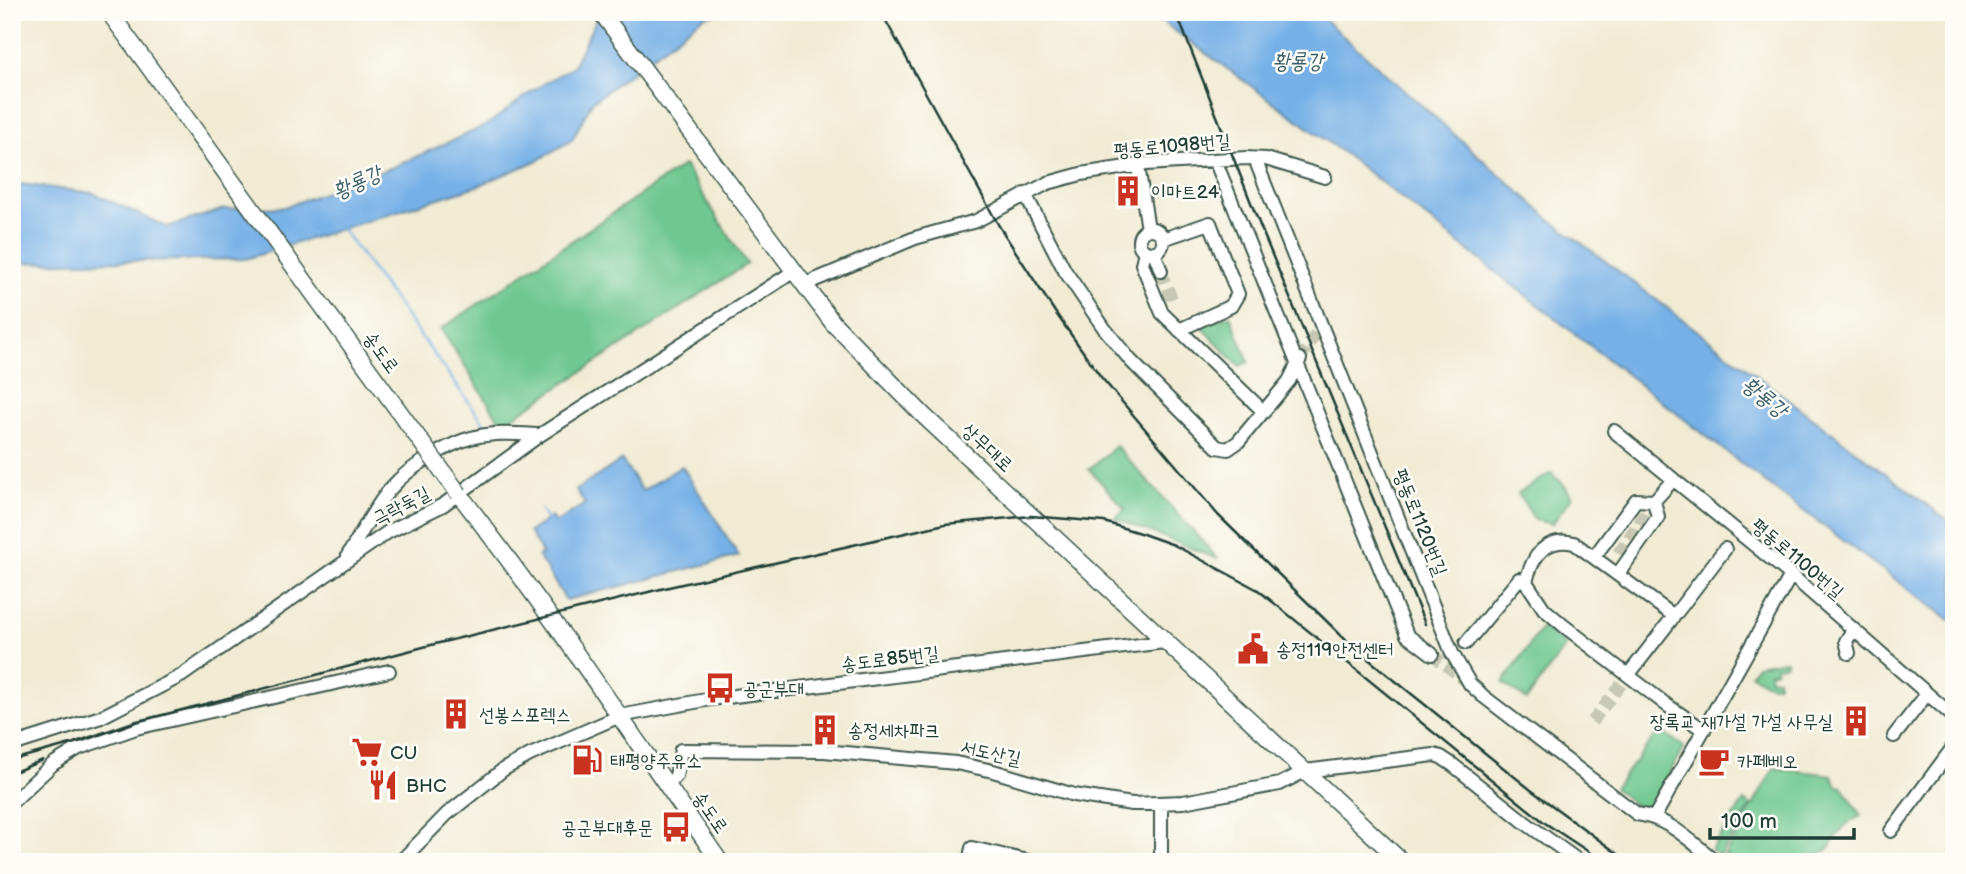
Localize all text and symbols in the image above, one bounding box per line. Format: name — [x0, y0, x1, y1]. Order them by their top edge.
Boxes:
water label: 황룡강 — [1273, 49, 1325, 74]
street label: 평동로1098번길 — [1113, 130, 1231, 163]
water label: 황룡강 — [329, 160, 387, 204]
building icon: 이마트24 — [1111, 174, 1145, 208]
place label: 이마트24 — [1151, 181, 1220, 204]
street label: 송도로 — [358, 328, 404, 378]
water label: 황룡강 — [1737, 372, 1794, 424]
street label: 상무대로 — [957, 419, 1017, 477]
street label: 평동로1120번길 — [1388, 466, 1452, 580]
street label: 극락둑길 — [369, 482, 434, 531]
street label: 평동로1100번길 — [1746, 514, 1848, 604]
public building icon: 송정119안전센터 — [1236, 632, 1270, 666]
place label: 송정119안전센터 — [1276, 639, 1393, 662]
street label: 송도로85번길 — [840, 642, 940, 677]
bus stop icon: 공군부대 — [703, 671, 737, 705]
place label: 공군부대 — [743, 678, 804, 701]
building icon: 선봉스포렉스 — [439, 697, 473, 731]
place label: 선봉스포렉스 — [479, 704, 571, 727]
building icon: 장록교 재가설 가설 사무실 — [1839, 704, 1873, 738]
place label: 장록교 재가설 가설 사무실 — [1649, 711, 1833, 734]
building icon: 송정세차파크 — [808, 713, 842, 747]
place label: 송정세차파크 — [848, 720, 940, 743]
supermarket icon: CU — [350, 735, 384, 769]
street label: 서도산길 — [958, 736, 1023, 771]
place label: CU — [390, 742, 417, 765]
fuel station icon: 태평양주유소 — [570, 743, 604, 777]
cafe icon: 카페베오 — [1697, 744, 1731, 778]
place label: 태평양주유소 — [610, 750, 702, 773]
place label: 카페베오 — [1737, 751, 1798, 774]
restaurant icon: BHC — [366, 768, 400, 802]
place label: BHC — [406, 775, 446, 798]
street label: 송도로 — [687, 787, 732, 838]
scale bar — [1710, 797, 1854, 841]
text: 100 m — [1721, 809, 1777, 834]
bus stop icon: 공군부대후문 — [659, 810, 693, 844]
place label: 공군부대후문 — [561, 817, 653, 840]

